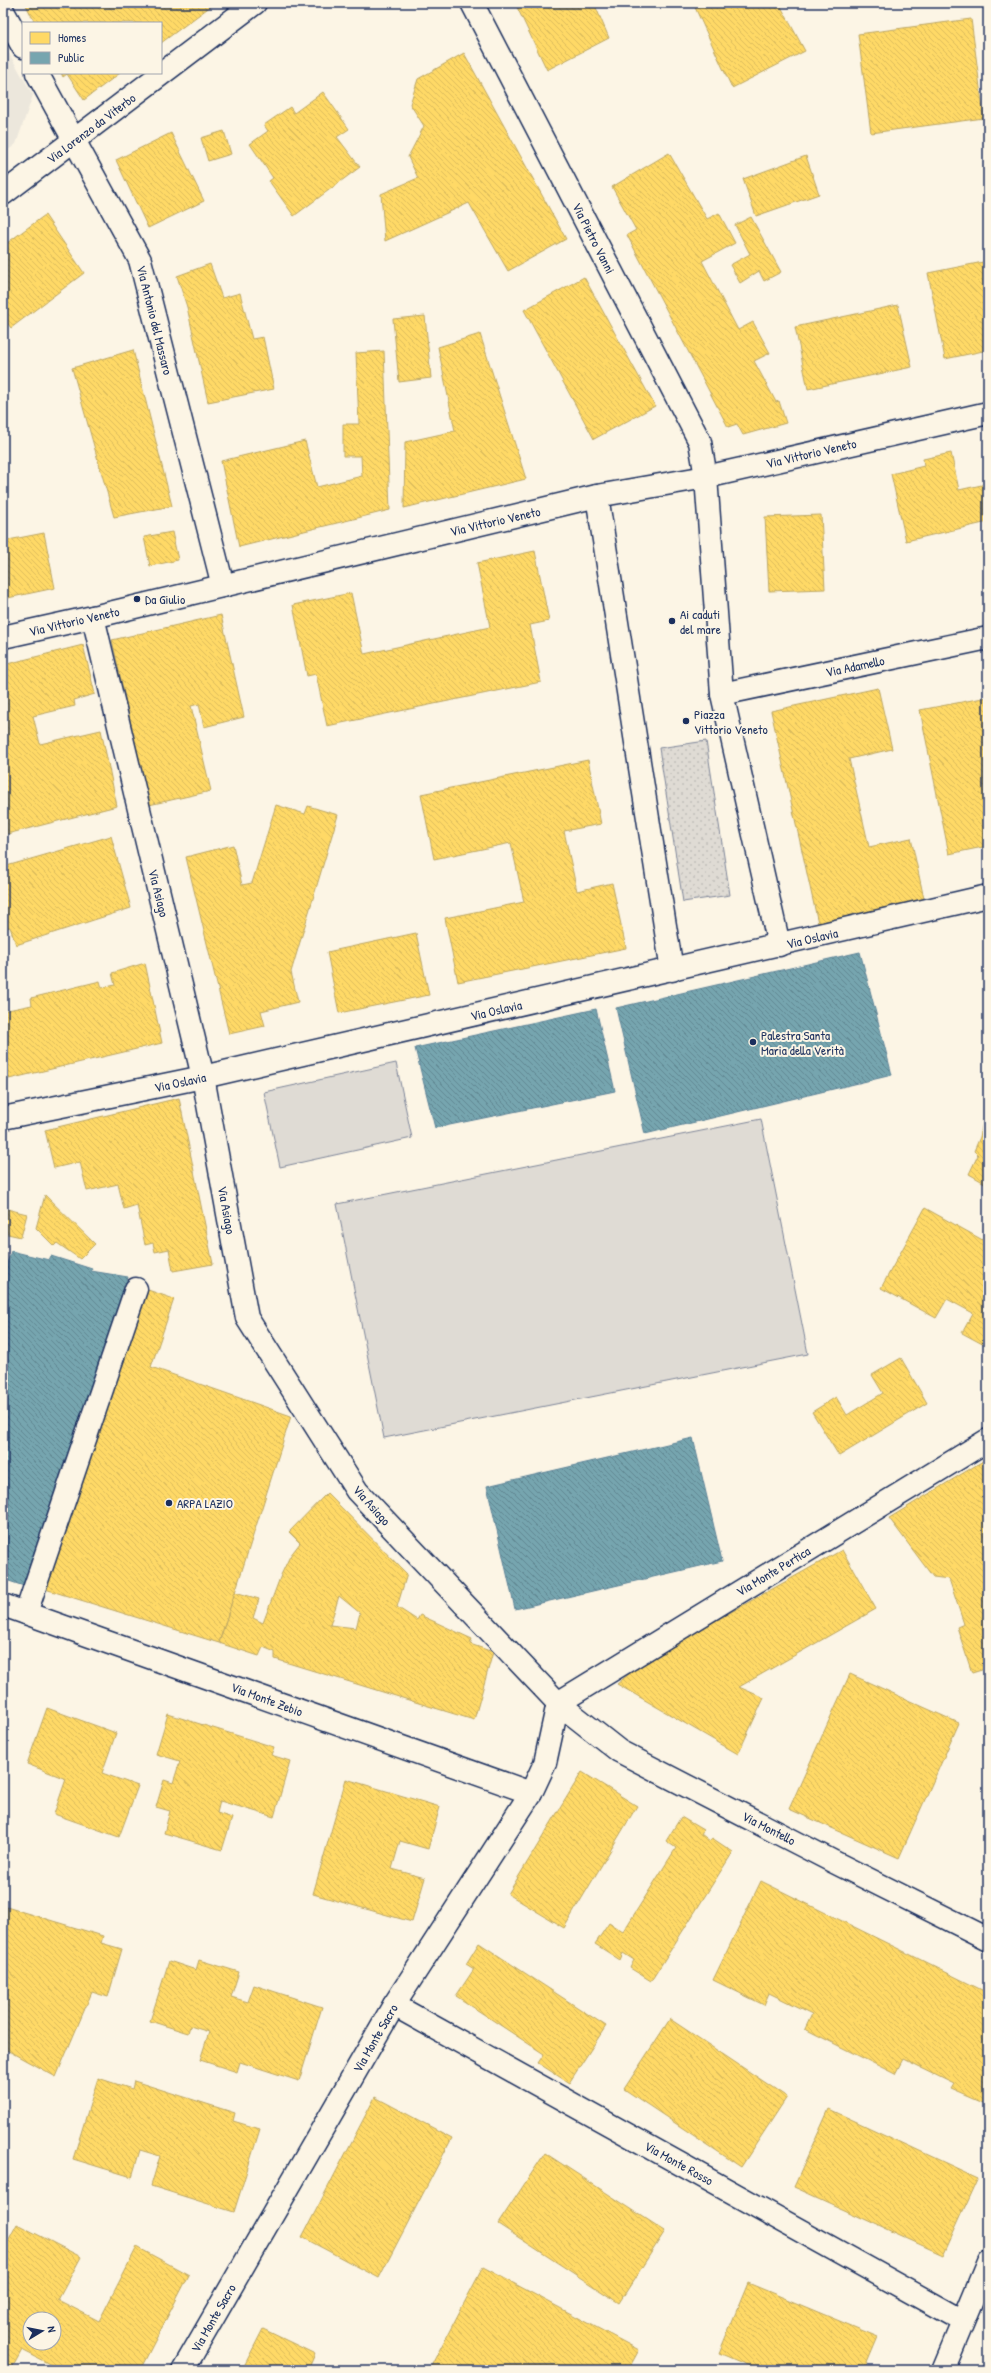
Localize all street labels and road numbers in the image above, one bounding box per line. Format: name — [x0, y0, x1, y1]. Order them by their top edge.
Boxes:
street label: Via Lorenzo da Viterbo — [43, 89, 139, 167]
street label: Via Pietro Vanni — [568, 199, 620, 277]
street label: Via Antonio del Massaro — [133, 263, 177, 377]
street label: Via Vittorio Veneto — [764, 434, 858, 472]
street label: Via Vittorio Veneto — [448, 502, 542, 540]
street label: Via Vittorio Veneto — [27, 602, 121, 640]
street label: Via Adamello — [824, 651, 886, 681]
street label: Via Asiago — [144, 867, 174, 919]
street label: Via Oslavia — [784, 923, 840, 953]
street label: Via Oslavia — [468, 995, 524, 1025]
street label: Via Oslavia — [153, 1068, 207, 1096]
street label: Via Asiago — [214, 1184, 240, 1236]
street label: Via Asiago — [349, 1481, 395, 1529]
street label: Via Monte Pertica — [732, 1542, 814, 1600]
street label: Via Monte Zebio — [229, 1678, 305, 1720]
street label: Via Montello — [739, 1807, 799, 1849]
street label: Via Monte Sacro — [348, 2001, 402, 2075]
street label: Via Monte Rosso — [641, 2137, 717, 2189]
street label: Via Monte Sacro — [186, 2281, 240, 2355]

